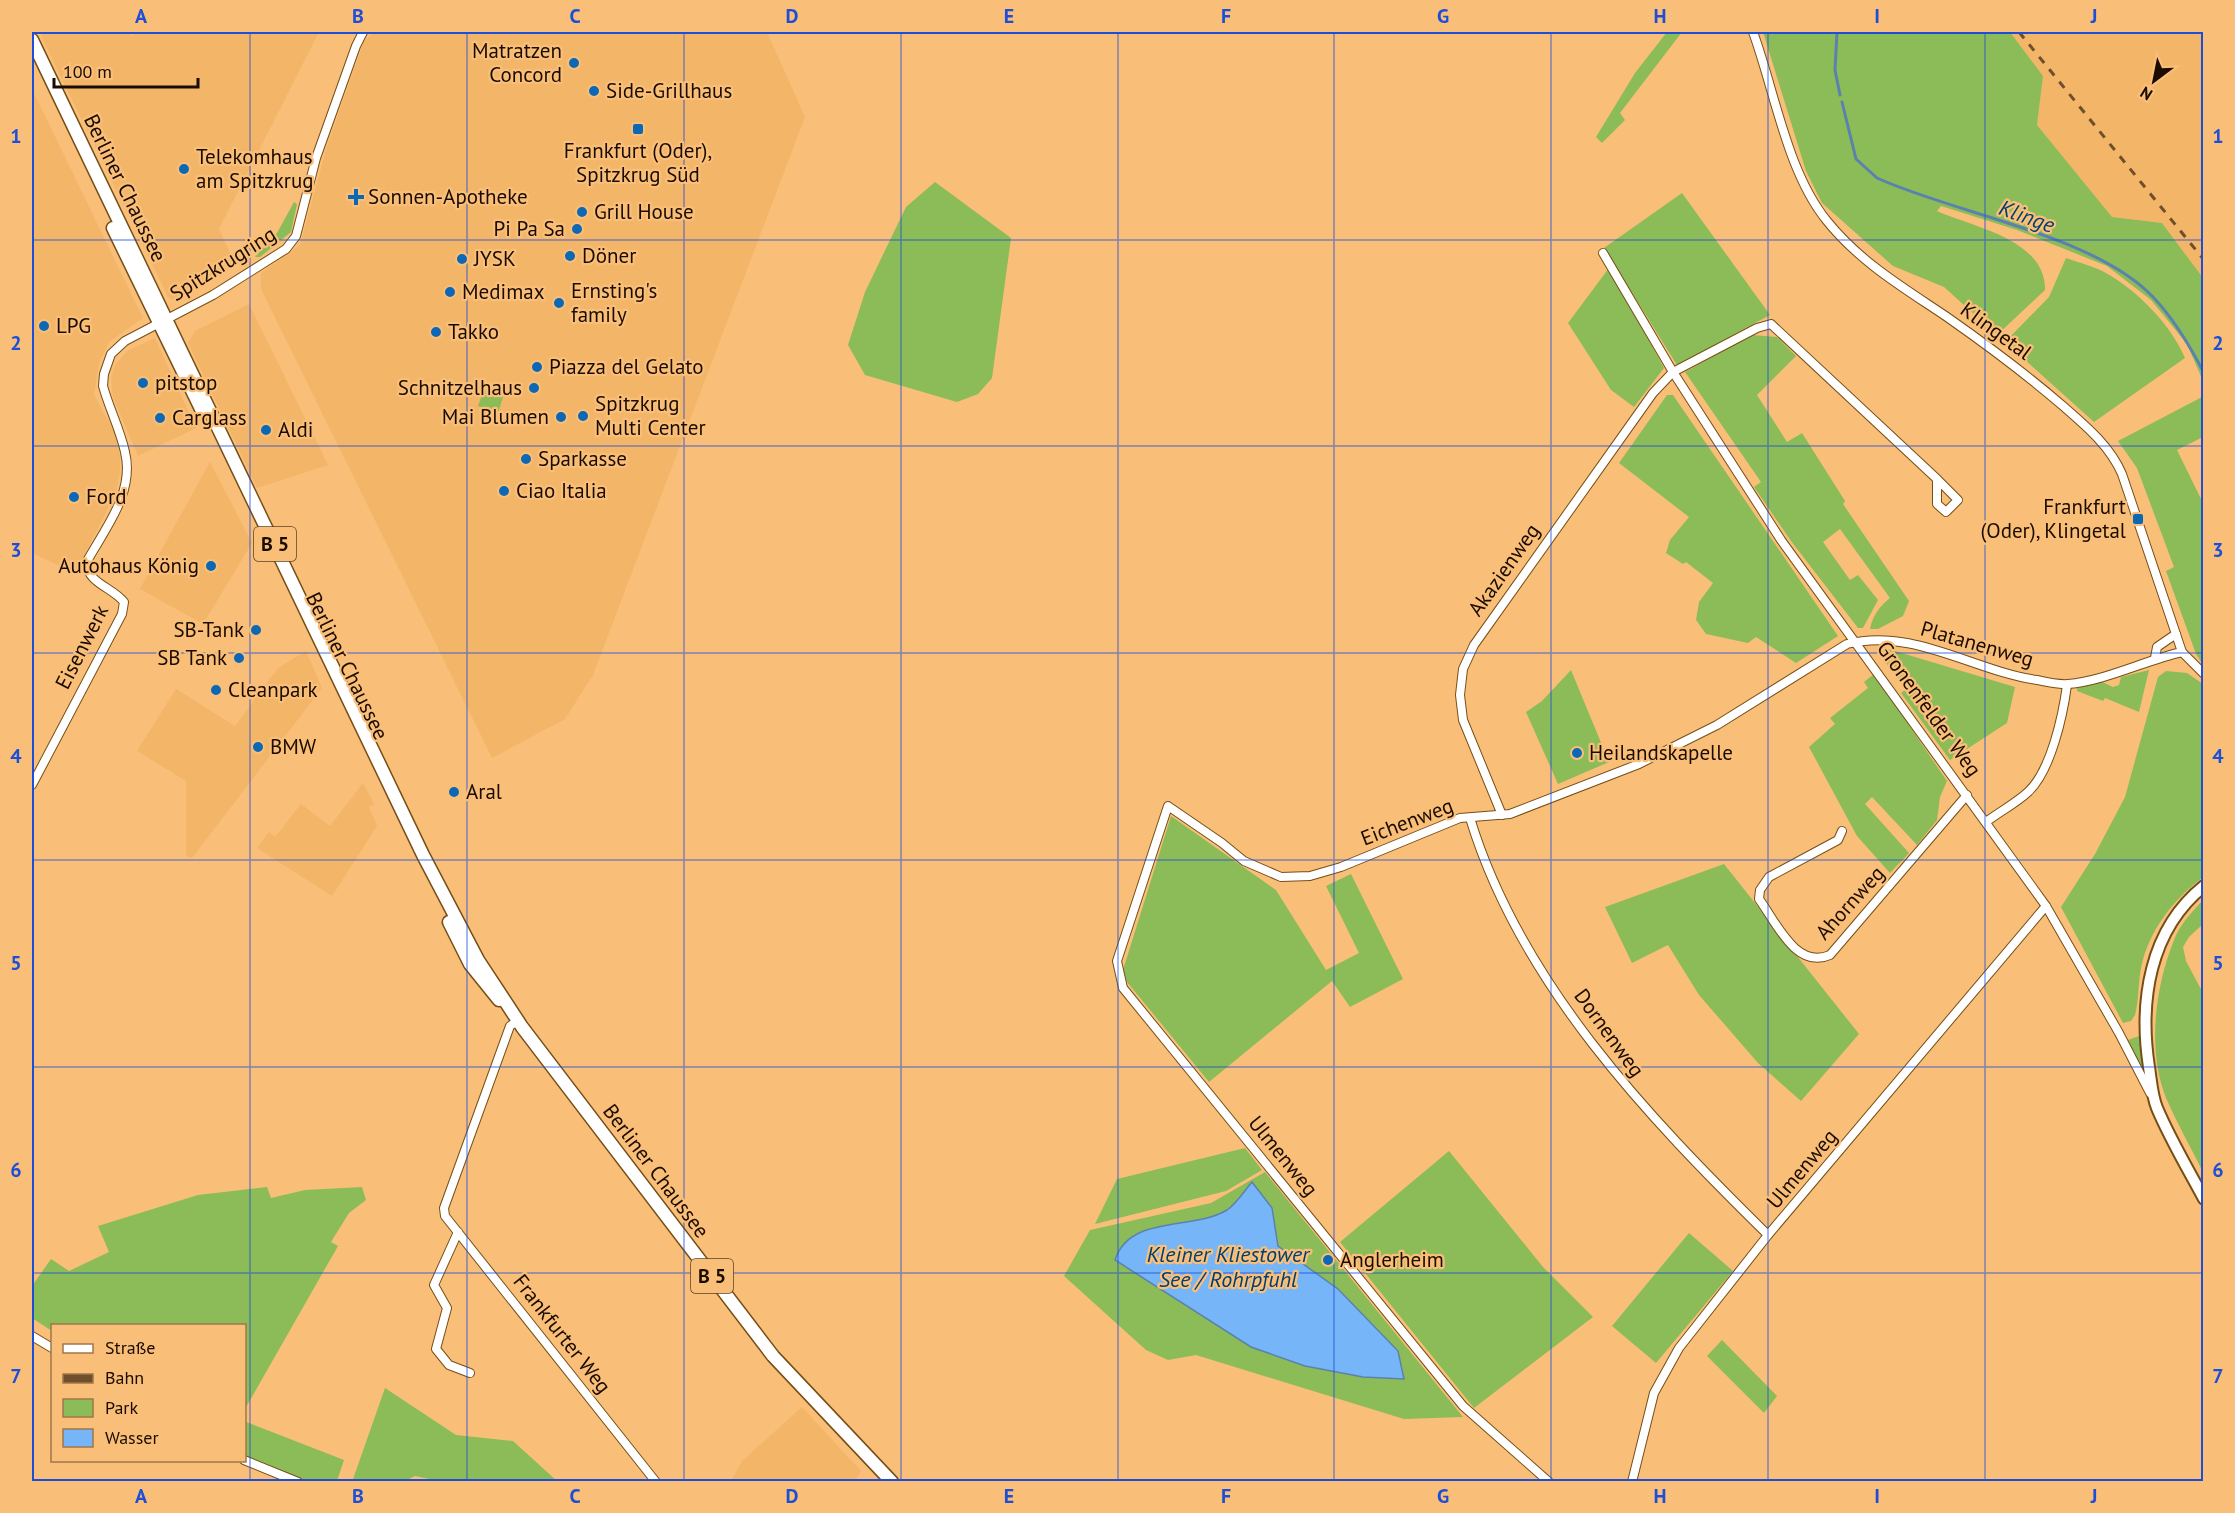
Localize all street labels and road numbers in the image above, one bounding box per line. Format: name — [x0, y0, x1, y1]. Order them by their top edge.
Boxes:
street label: Berliner Chaussee — [78, 110, 173, 266]
street label: Spitzkrugring — [165, 220, 281, 307]
street label: Klingetal — [1955, 296, 2037, 366]
street label: Akazienweg — [1462, 518, 1545, 621]
road number: B 5 — [254, 527, 296, 561]
street label: Berliner Chaussee — [300, 588, 395, 744]
street label: Eisenwerk — [49, 600, 114, 693]
street label: Platanenweg — [1917, 615, 2037, 673]
street label: Gronenfelder Weg — [1871, 636, 1988, 782]
street label: Eichenweg — [1357, 792, 1457, 852]
street label: Ahornweg — [1809, 860, 1890, 945]
street label: Dornenweg — [1568, 983, 1651, 1082]
street label: Berliner Chaussee — [597, 1098, 716, 1243]
street label: Ulmenweg — [1243, 1110, 1324, 1201]
street label: Ulmenweg — [1760, 1123, 1843, 1214]
road number: B 5 — [691, 1259, 733, 1293]
street label: Frankfurter Weg — [507, 1269, 617, 1399]

